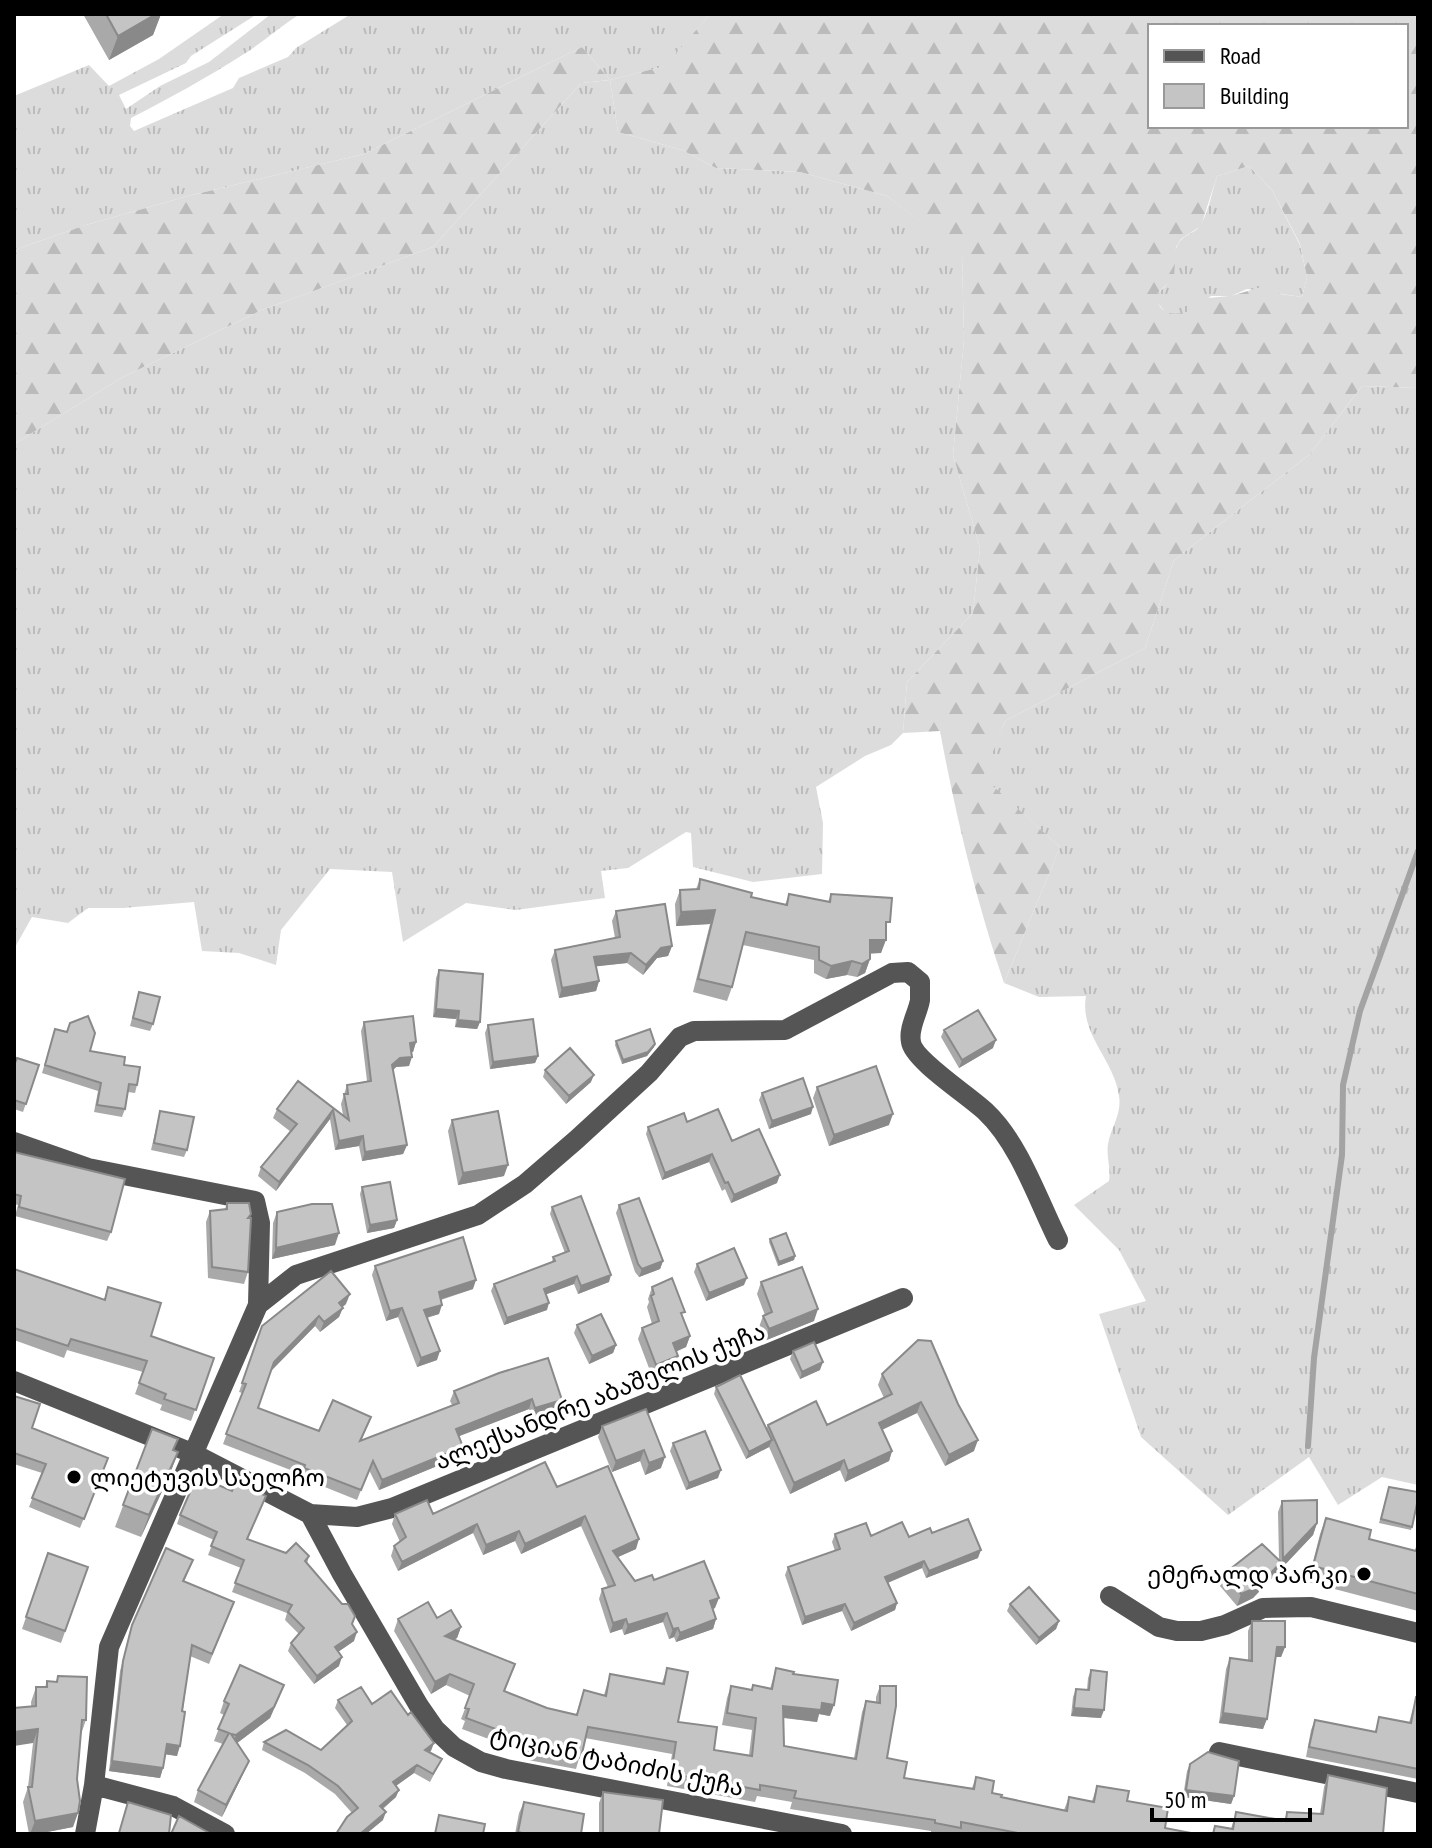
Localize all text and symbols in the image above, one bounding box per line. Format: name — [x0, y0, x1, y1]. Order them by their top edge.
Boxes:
legend — [1148, 24, 1408, 128]
text: Road — [1220, 40, 1261, 71]
text: Building — [1220, 80, 1289, 111]
street label: ალექსანდრე აბაშელის ქუჩა — [430, 1315, 770, 1477]
place label: ლიეტუვის საელჩო — [90, 1462, 325, 1493]
marker: ლიეტუვის საელჩო — [65, 1468, 83, 1486]
place label: ემერალდ პარკი — [1147, 1559, 1348, 1590]
marker: ემერალდ პარკი — [1355, 1565, 1373, 1583]
street label: ტიციან ტაბიძის ქუჩა — [487, 1719, 747, 1803]
scale bar — [1152, 1772, 1310, 1822]
text: 50 m — [1164, 1784, 1206, 1815]

